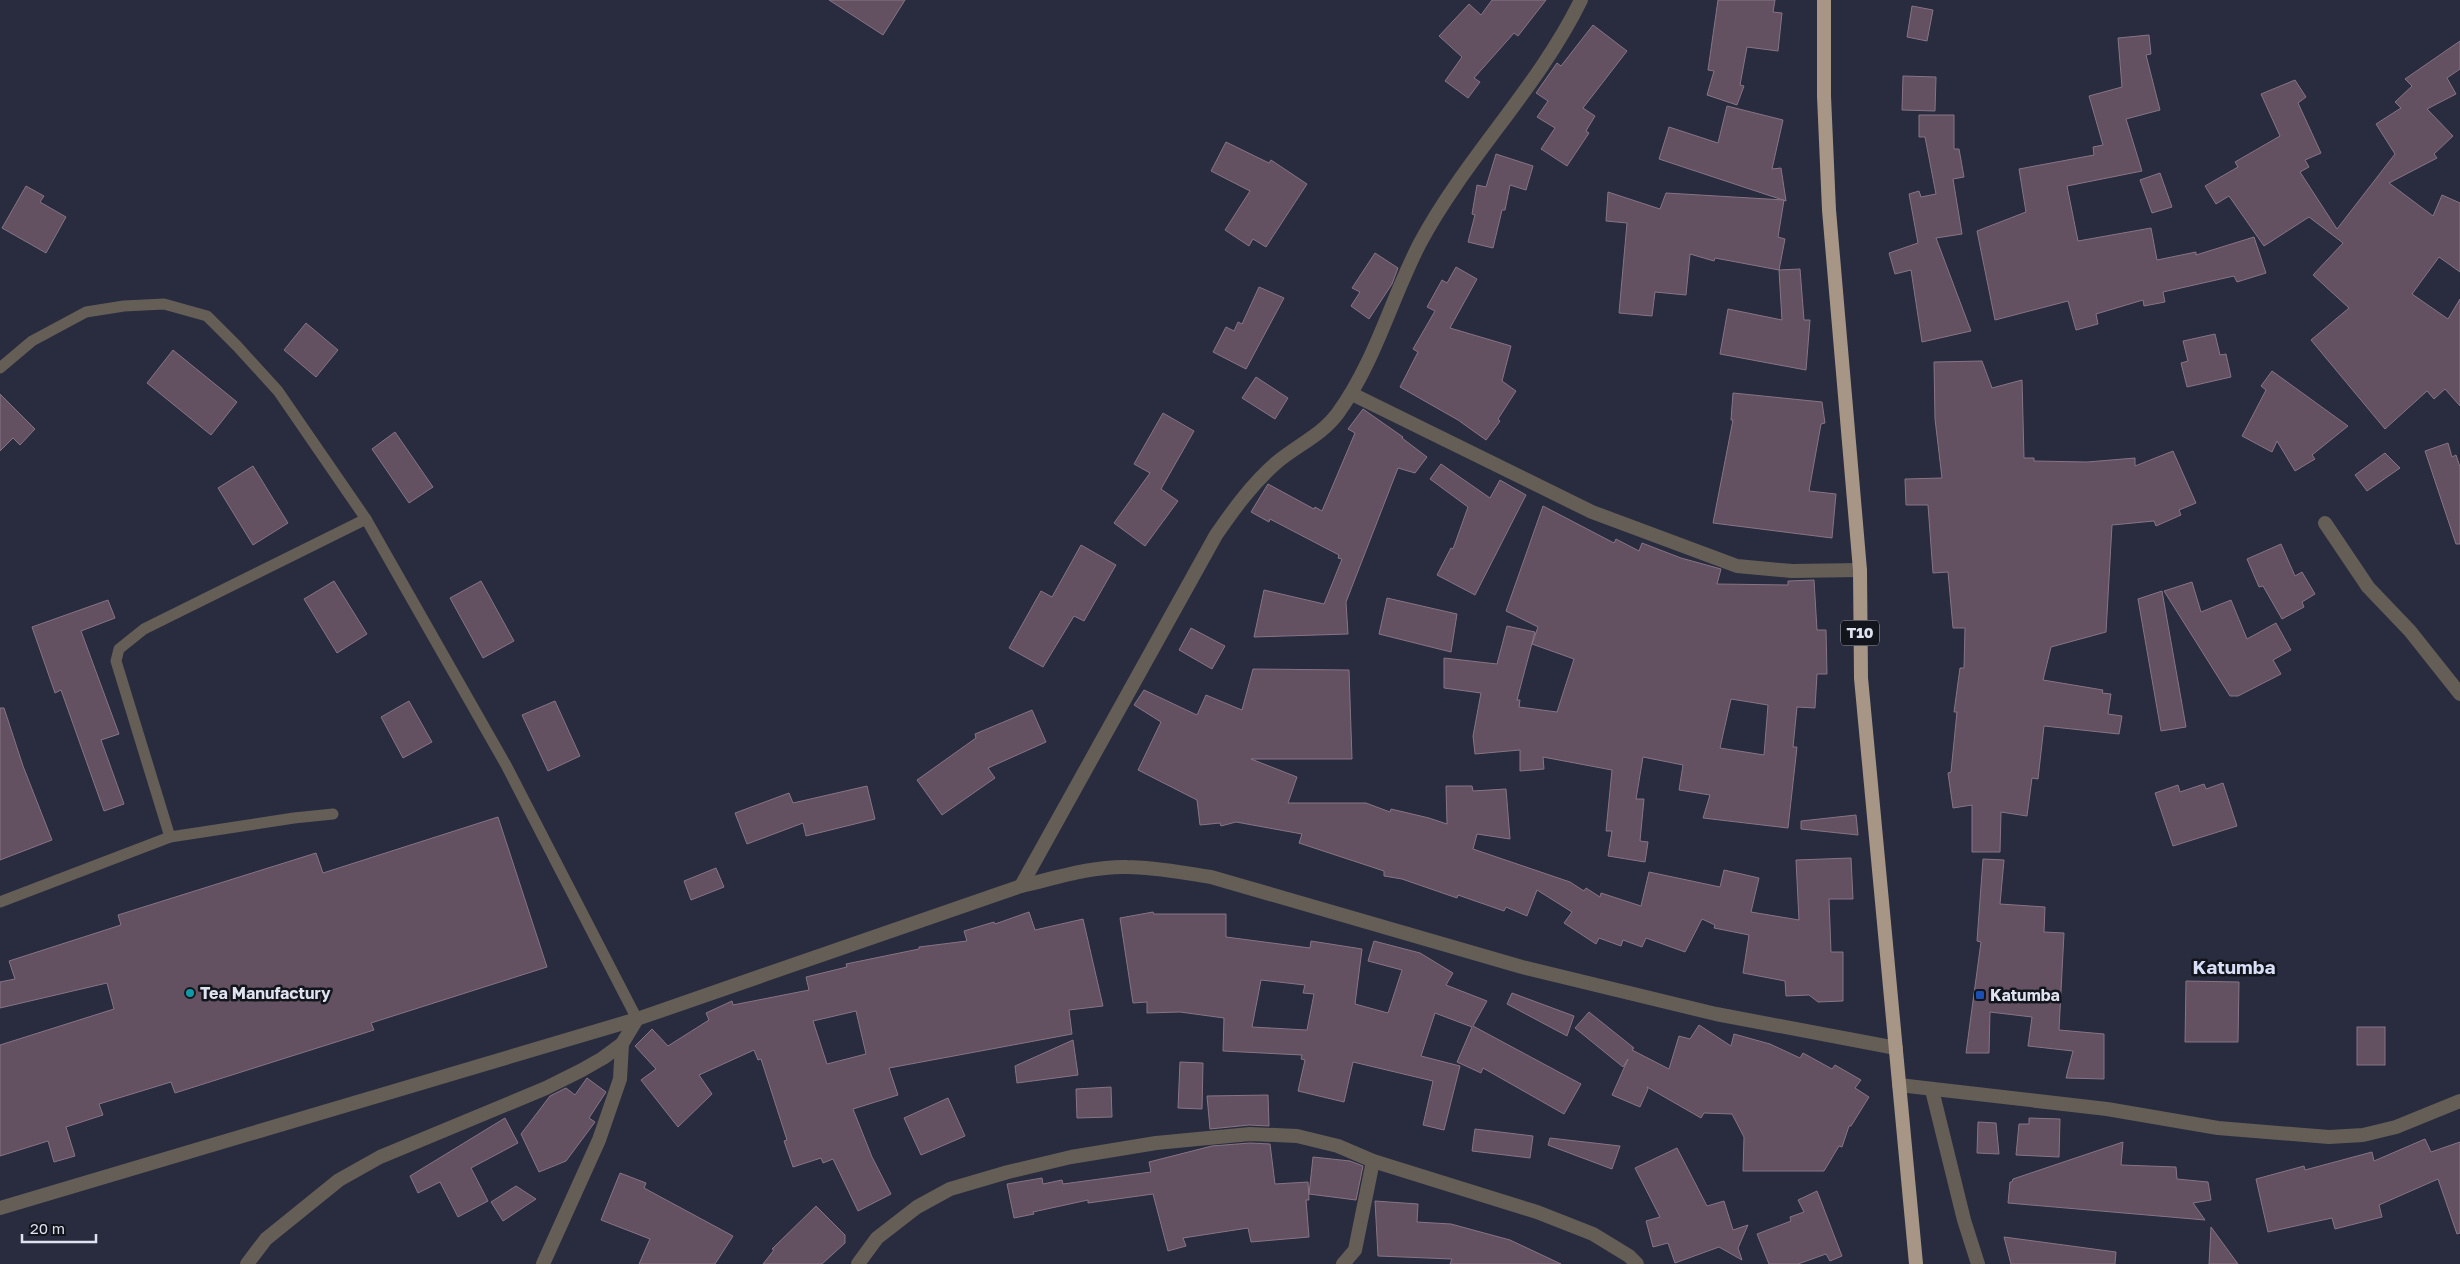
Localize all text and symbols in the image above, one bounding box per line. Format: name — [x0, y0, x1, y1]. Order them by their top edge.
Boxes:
road number: T10 — [1841, 620, 1879, 646]
district label: Katumba — [2193, 955, 2275, 978]
place label: Tea Manufactury — [200, 983, 331, 1003]
place label: Katumba — [1990, 985, 2060, 1005]
marker: Tea Manufactury — [184, 987, 196, 999]
marker: Katumba — [1974, 989, 1986, 1001]
scale bar — [22, 1212, 96, 1244]
text: 20 m — [30, 1219, 65, 1237]

